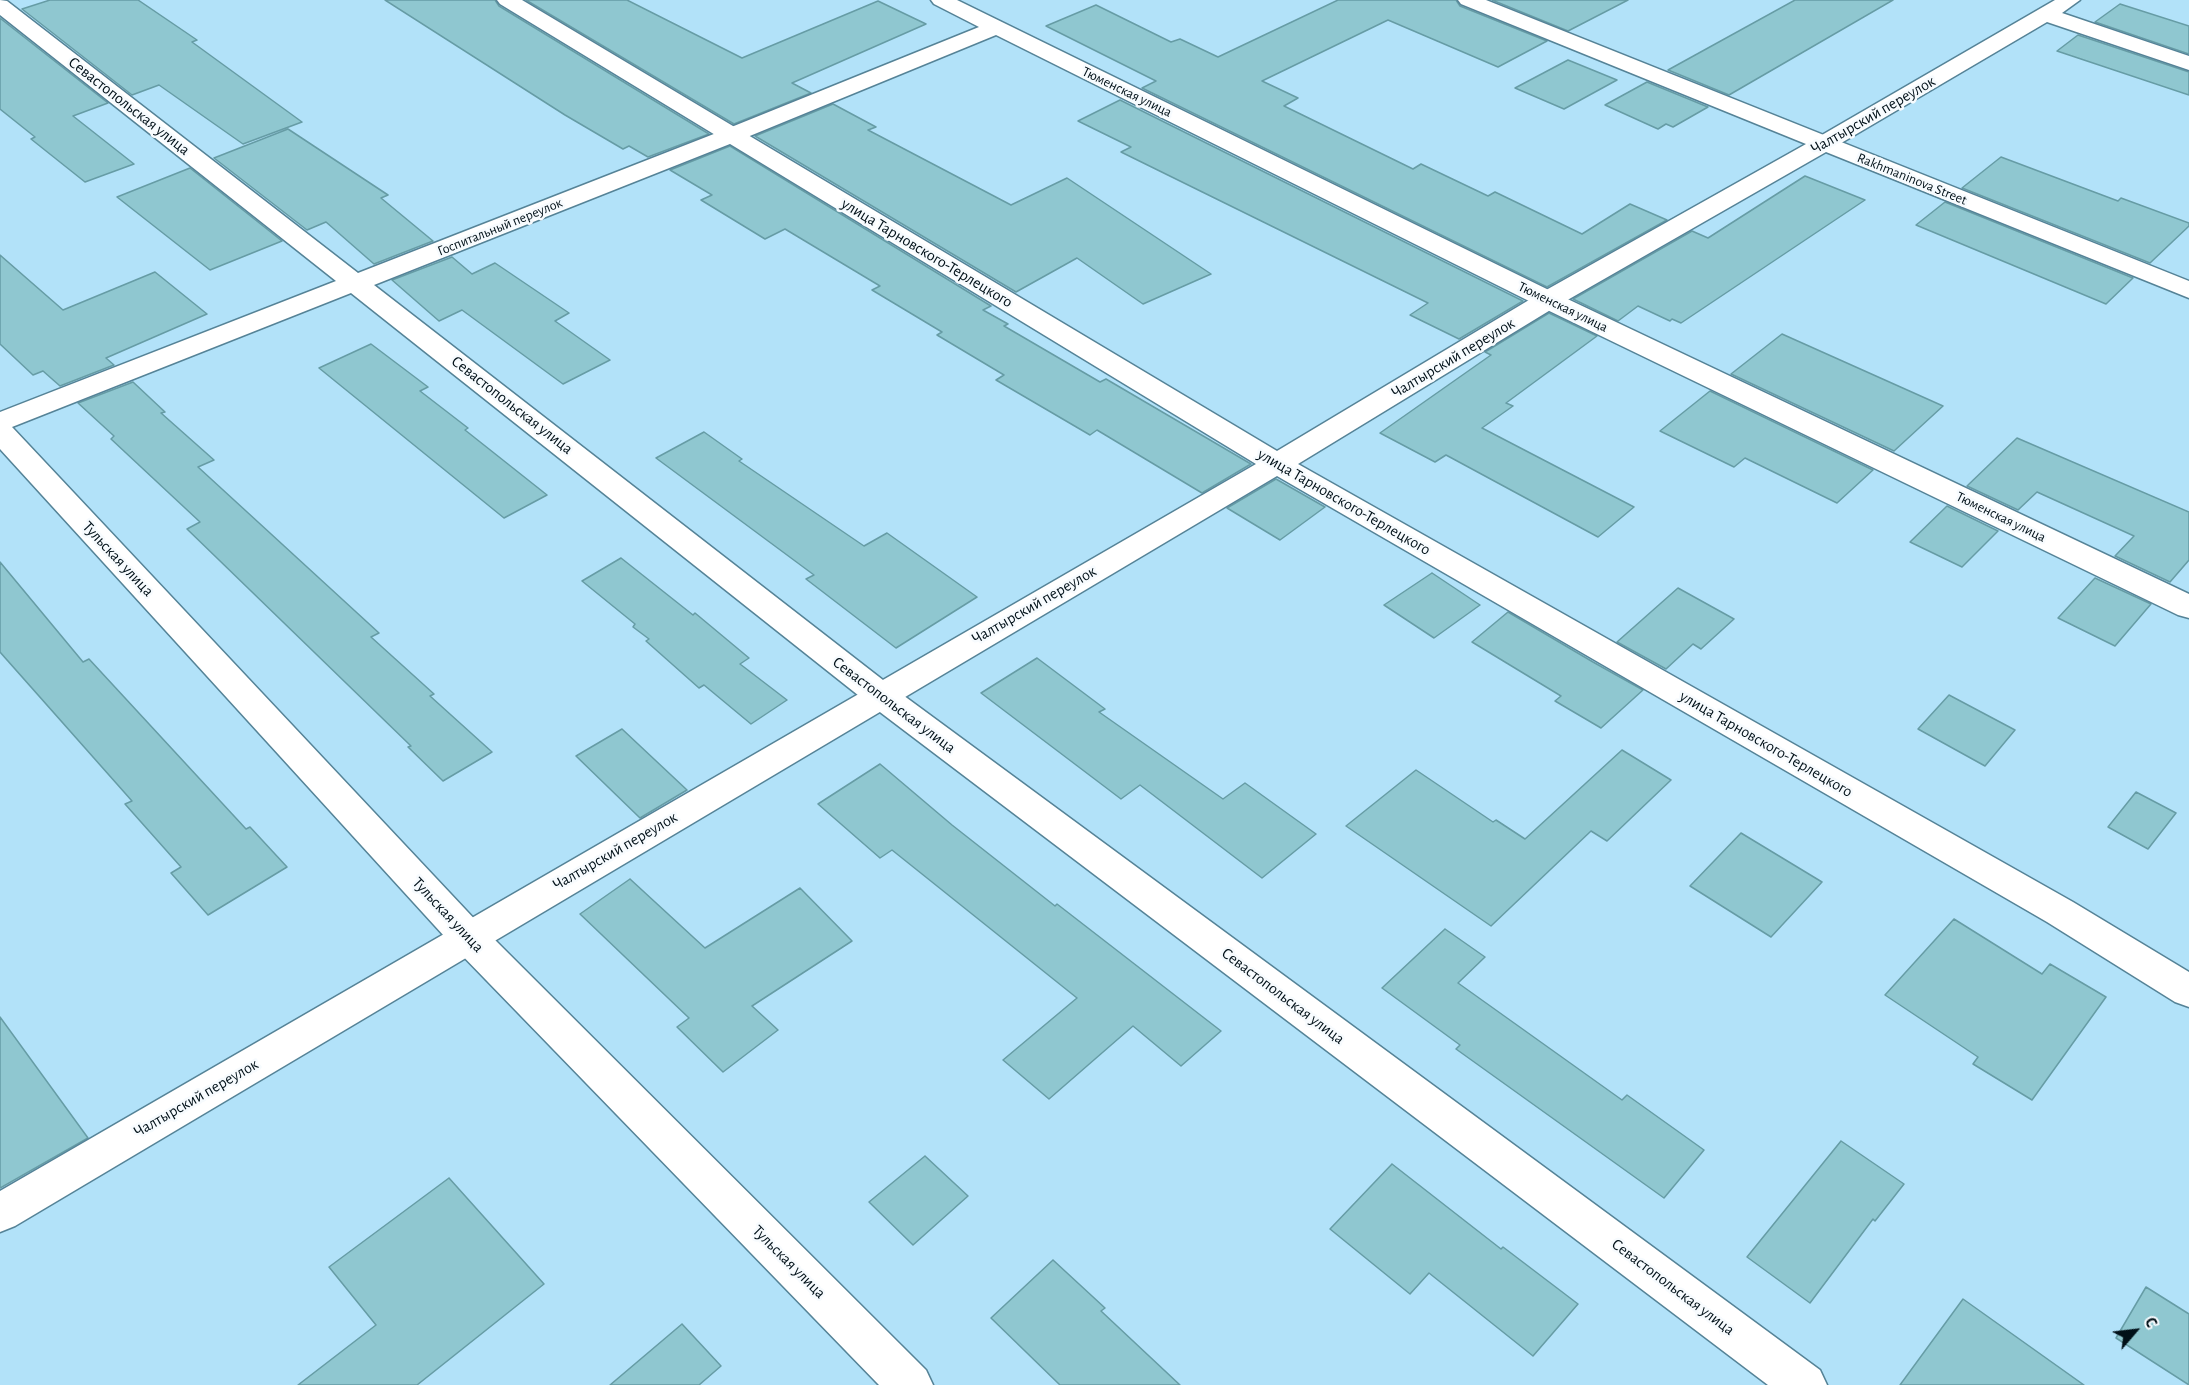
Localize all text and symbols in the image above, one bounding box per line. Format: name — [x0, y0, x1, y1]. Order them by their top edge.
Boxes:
street label: Севастопольская улица — [64, 53, 194, 159]
street label: Тюменская улица — [1079, 63, 1175, 121]
street label: Чалтырский переулок — [1807, 71, 1939, 159]
street label: Rakhmaninova Street — [1855, 149, 1969, 209]
street label: Госпитальный переулок — [435, 194, 565, 260]
street label: улица Тарновского-Терлецкого — [838, 194, 1016, 312]
street label: Тюменская улица — [1515, 278, 1611, 336]
street label: Чалтырский переулок — [1388, 314, 1518, 402]
street label: Севастопольская улица — [447, 352, 577, 458]
street label: улица Тарновского-Терлецкого — [1254, 445, 1434, 559]
street label: Тюменская улица — [1953, 488, 2049, 546]
street label: Тульская улица — [78, 517, 158, 601]
street label: Чалтырский переулок — [968, 561, 1100, 649]
street label: Севастопольская улица — [829, 652, 959, 758]
street label: улица Тарновского-Терлецкого — [1676, 687, 1856, 801]
street label: Чалтырский переулок — [549, 807, 681, 895]
street label: Тульская улица — [408, 873, 488, 957]
street label: Севастопольская улица — [1218, 943, 1348, 1049]
street label: Чалтырский переулок — [130, 1054, 262, 1142]
street label: Тульская улица — [748, 1221, 830, 1303]
street label: Севастопольская улица — [1608, 1234, 1738, 1340]
north arrow — [2105, 1301, 2165, 1361]
text: С — [2142, 1315, 2160, 1330]

